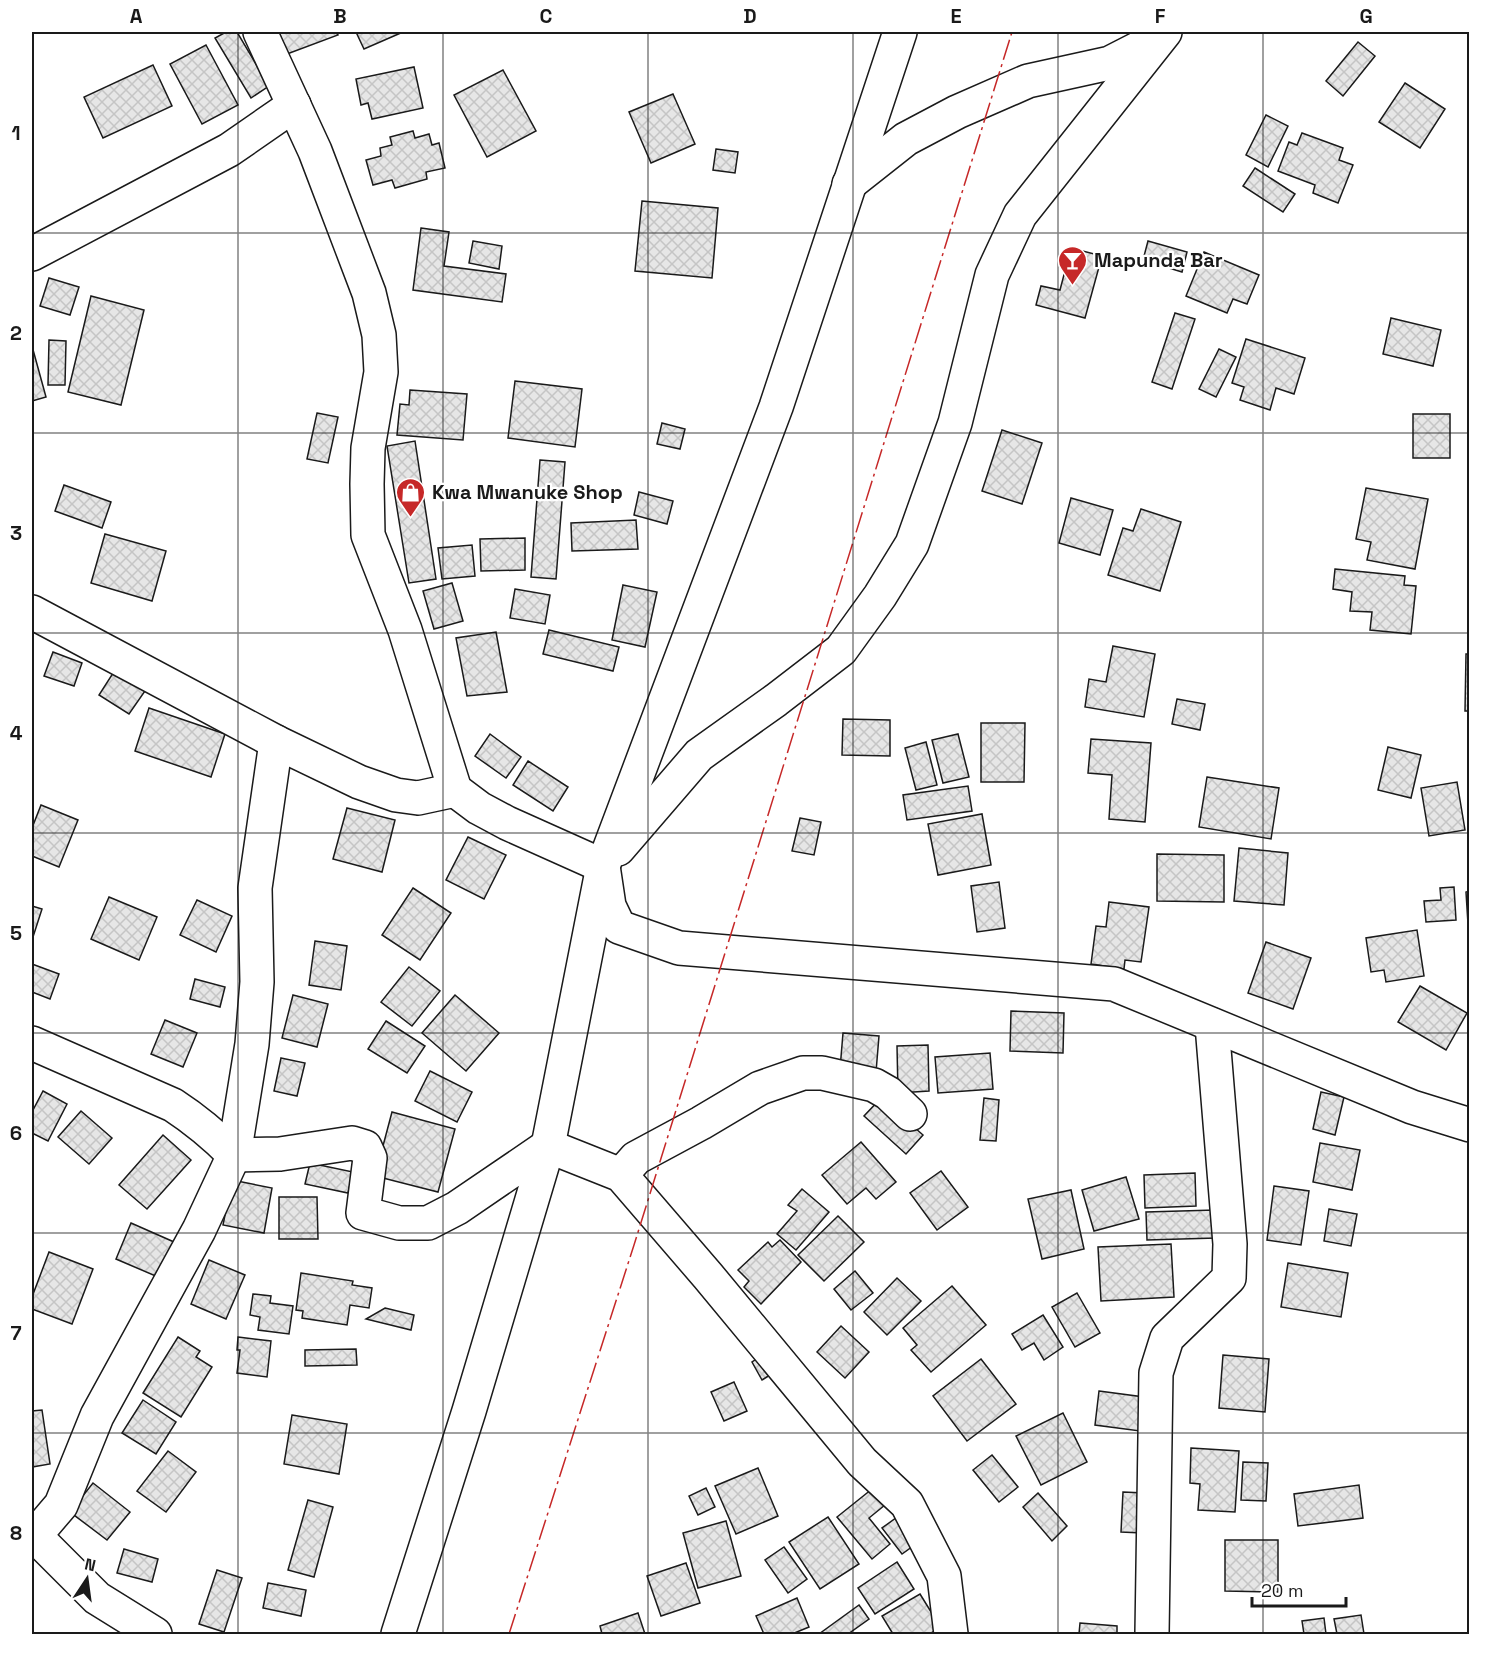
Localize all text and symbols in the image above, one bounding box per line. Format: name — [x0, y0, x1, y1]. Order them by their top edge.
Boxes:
text: A — [130, 3, 143, 29]
text: B — [333, 3, 347, 29]
text: C — [540, 3, 553, 29]
text: D — [743, 3, 757, 29]
text: E — [950, 3, 962, 29]
text: F — [1155, 3, 1166, 29]
text: G — [1359, 3, 1373, 29]
text: 1 — [11, 120, 21, 146]
bar icon: Mapunda Bar — [1057, 244, 1089, 286]
place label: Mapunda Bar — [1094, 247, 1223, 273]
text: 2 — [10, 320, 22, 346]
shop icon: Kwa Mwanuke Shop — [395, 476, 427, 518]
place label: Kwa Mwanuke Shop — [432, 479, 623, 505]
text: 3 — [10, 520, 22, 546]
text: 4 — [10, 720, 23, 746]
text: 5 — [10, 920, 22, 946]
text: 6 — [10, 1120, 22, 1146]
text: 7 — [10, 1320, 22, 1346]
text: 8 — [10, 1520, 22, 1546]
north arrow — [57, 1549, 117, 1609]
text: N — [83, 1553, 98, 1576]
scale bar — [1252, 1570, 1346, 1608]
text: 20 m — [1261, 1579, 1304, 1602]

